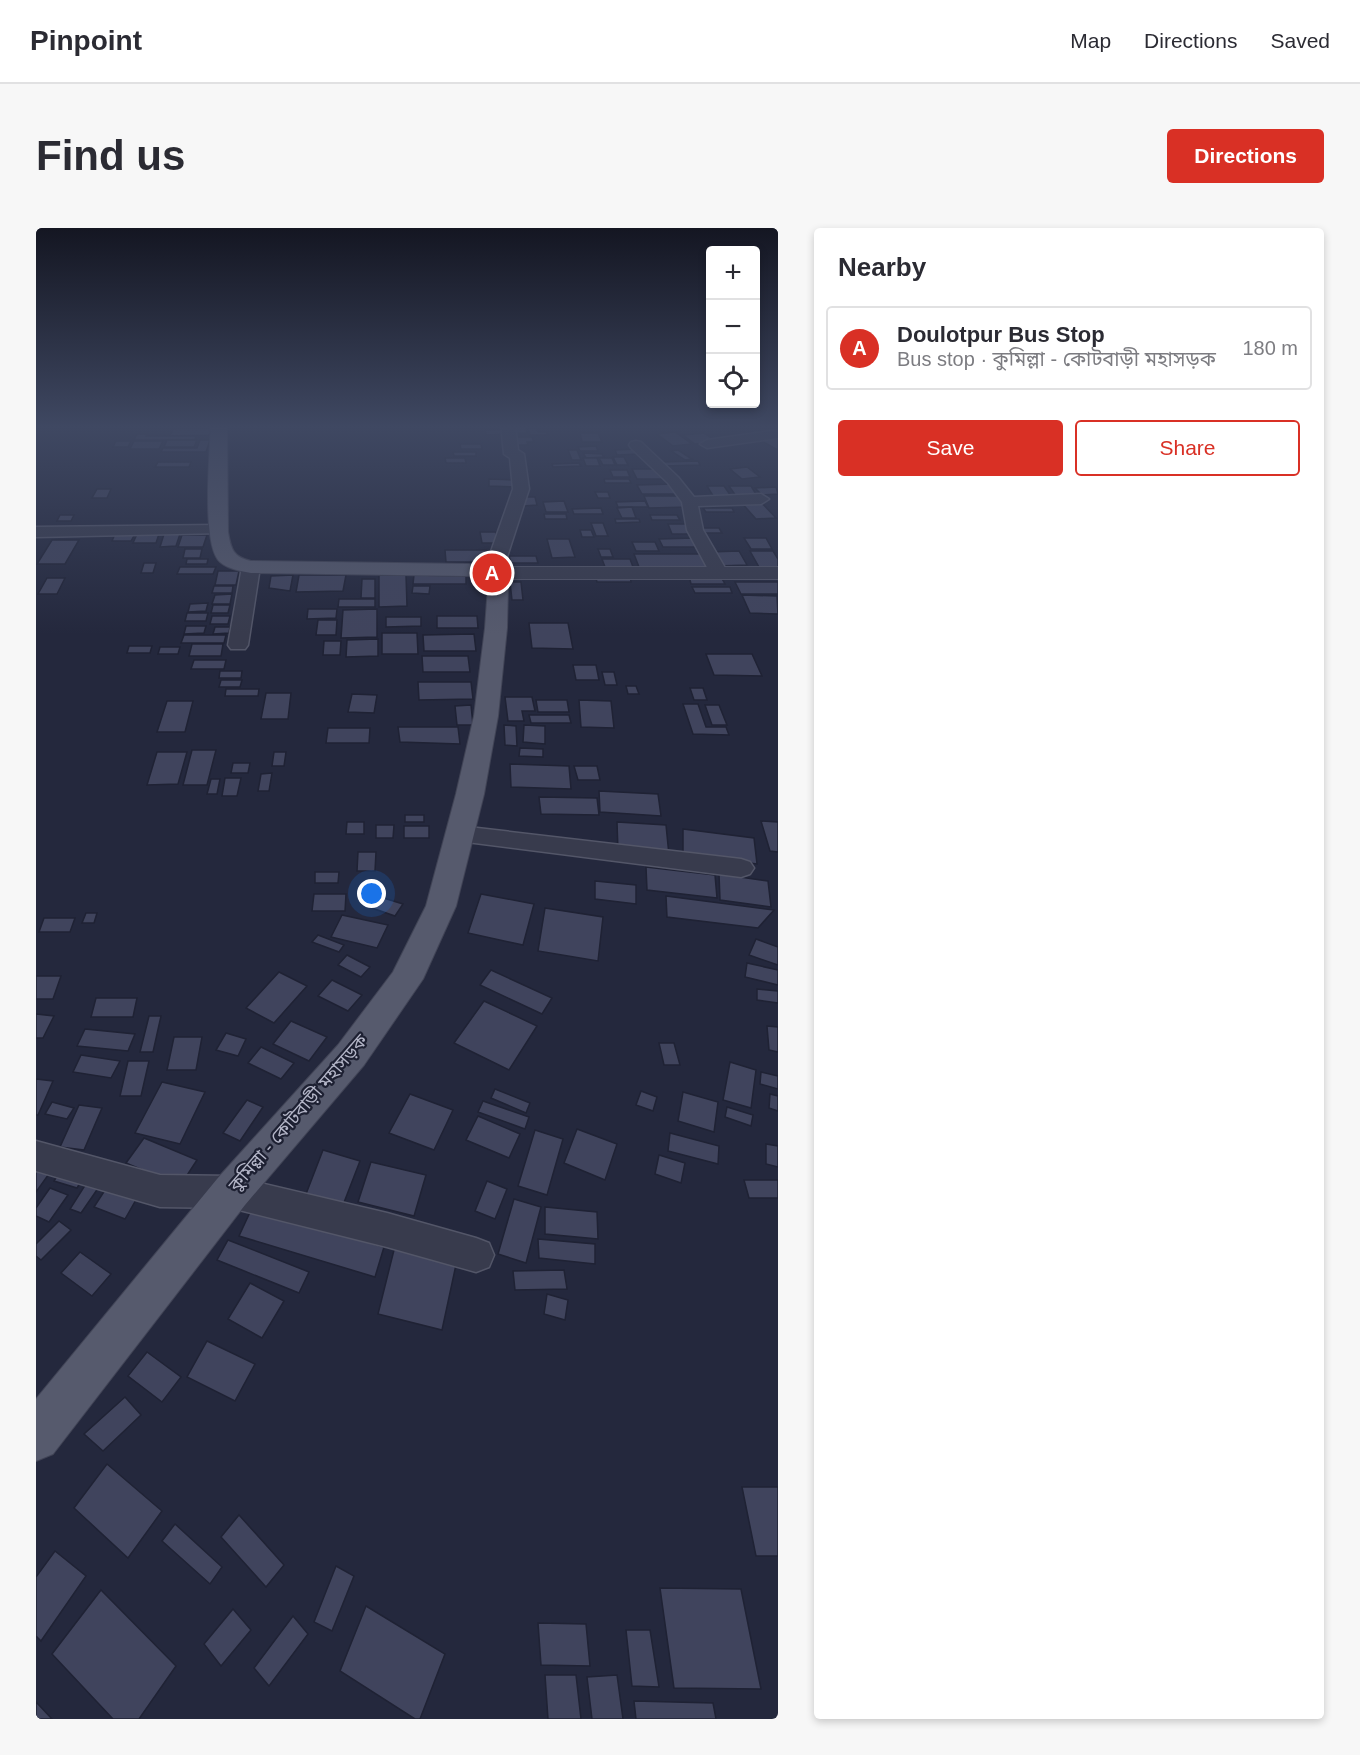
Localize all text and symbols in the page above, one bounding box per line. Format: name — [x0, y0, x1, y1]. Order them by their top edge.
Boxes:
text: Pinpoint — [30, 25, 142, 56]
text: Map — [1070, 29, 1111, 52]
text: Directions — [1144, 29, 1237, 52]
text: Saved — [1270, 29, 1330, 52]
button: Directions — [1167, 129, 1324, 183]
text: Find us — [36, 132, 185, 179]
map controls — [706, 246, 760, 408]
button: + — [706, 246, 760, 300]
text: Nearby — [838, 252, 926, 282]
button: − — [706, 300, 760, 354]
text: Doulotpur Bus Stop — [897, 322, 1105, 347]
text: A — [852, 337, 867, 359]
text: 180 m — [1242, 337, 1298, 359]
text: Bus stop · কুমিল্লা - কোটবাড়ী মহাসড়ক — [897, 348, 1216, 370]
button: locate — [706, 354, 760, 408]
button: Save — [838, 420, 1063, 476]
button: Share — [1075, 420, 1300, 476]
pin: A — [472, 550, 512, 596]
your location — [357, 879, 386, 908]
street label: কুমিল্লা - কোটবাড়ী মহাসড়ক — [224, 1030, 372, 1197]

